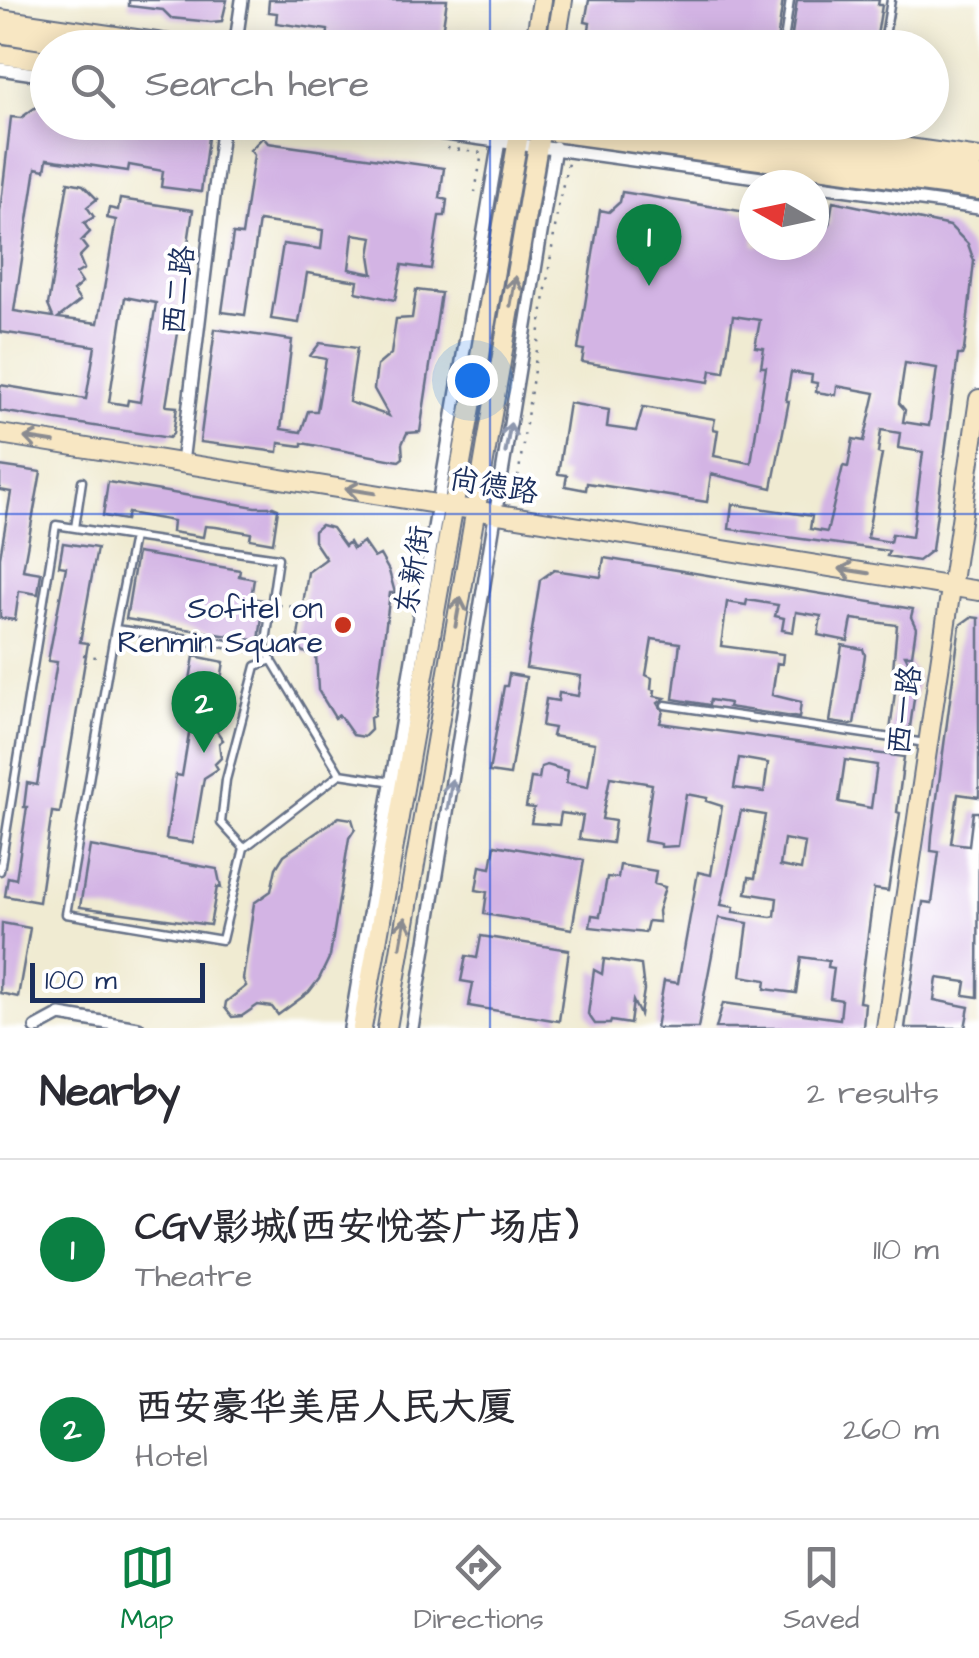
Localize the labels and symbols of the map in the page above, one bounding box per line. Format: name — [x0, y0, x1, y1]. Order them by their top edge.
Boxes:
north arrow — [739, 170, 829, 260]
pin: 1 — [616, 204, 682, 286]
street label: 西二路 — [153, 243, 205, 337]
one-way arrow — [504, 275, 523, 308]
your location — [447, 355, 498, 406]
one-way arrow — [499, 423, 518, 455]
one-way arrow — [23, 430, 56, 449]
street label: 尚德路 — [446, 457, 542, 514]
one-way arrow — [344, 481, 377, 500]
street label: 东新街 — [385, 522, 442, 618]
one-way arrow — [838, 561, 870, 580]
place label: Sofitel on Renmin Square — [118, 588, 323, 664]
one-way arrow — [449, 596, 468, 628]
marker: Sofitel on Renmin Square — [332, 614, 354, 636]
street label: 西一路 — [878, 663, 932, 758]
pin: 2 — [172, 670, 236, 753]
one-way arrow — [441, 778, 460, 810]
one-way arrow — [394, 916, 413, 949]
scale bar — [30, 958, 205, 1003]

